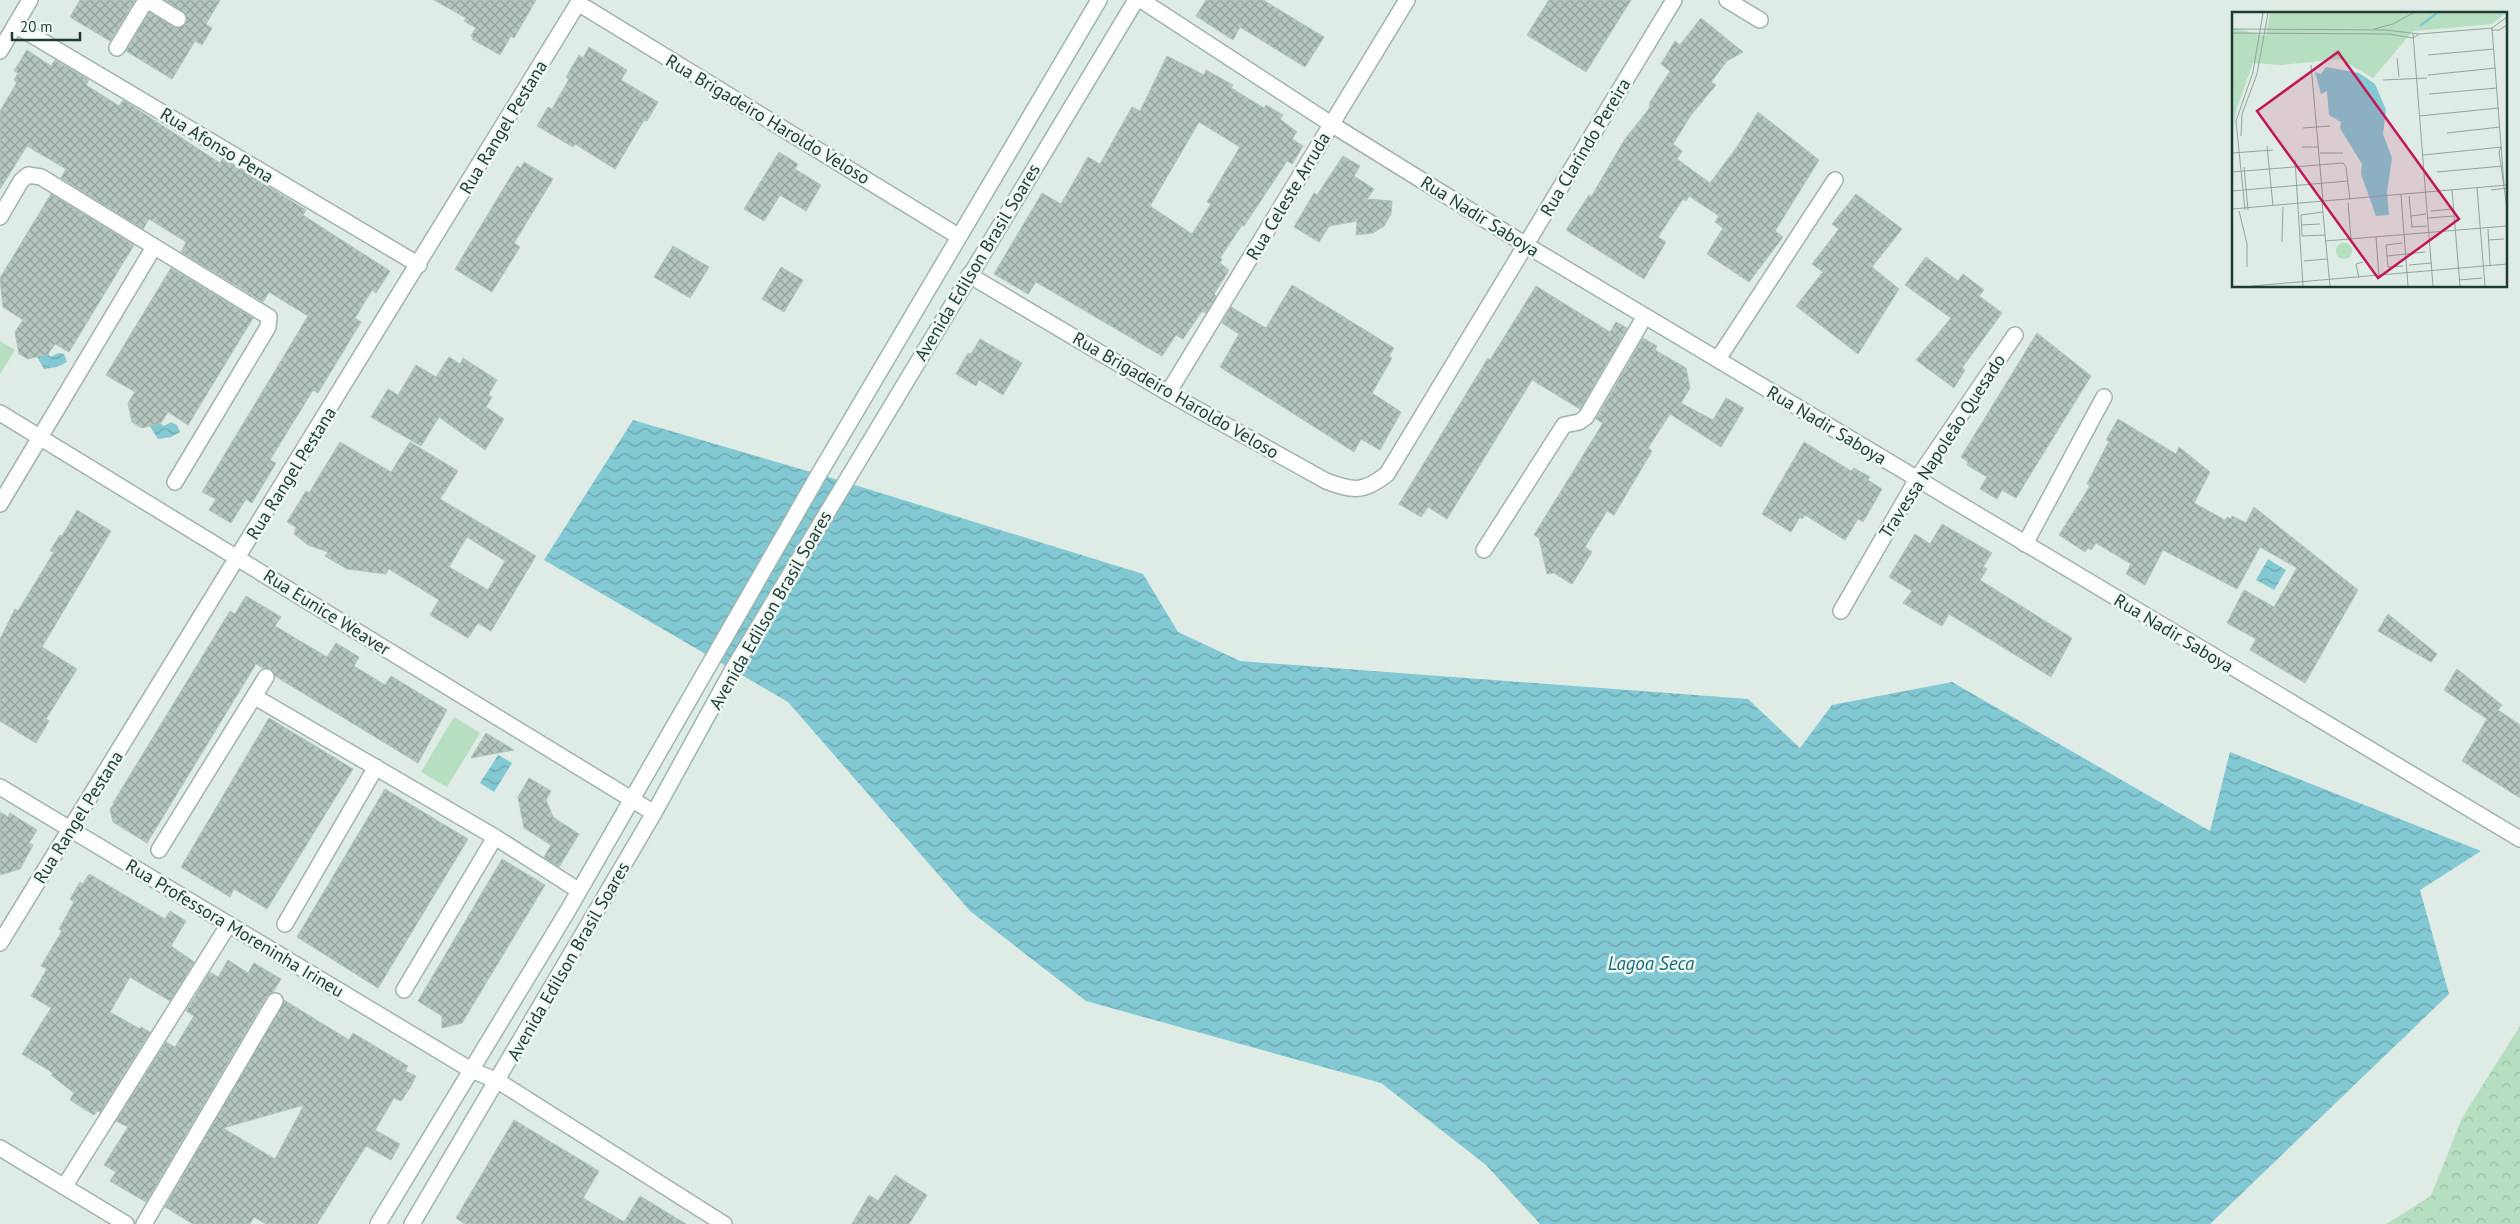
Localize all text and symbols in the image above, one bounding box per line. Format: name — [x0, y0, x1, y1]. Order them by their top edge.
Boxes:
scale bar — [12, 10, 80, 42]
inset map — [2232, 12, 2508, 288]
text: 20 m — [20, 17, 53, 36]
street label: Rua Brigadeiro Haroldo Veloso — [662, 49, 874, 189]
street label: Rua Rangel Pestana — [454, 56, 552, 198]
street label: Rua Clarindo Pereira — [1535, 74, 1635, 220]
street label: Rua Afonso Pena — [156, 102, 278, 188]
street label: Rua Celeste Arruda — [1241, 128, 1335, 264]
street label: Avenida Edilson Brasil Soares — [909, 159, 1045, 365]
street label: Rua Nadir Saboya — [1416, 170, 1544, 262]
street label: Rua Brigadeiro Haroldo Veloso — [1069, 326, 1283, 464]
street label: Travessa Napoleão Quesado — [1874, 350, 2010, 542]
street label: Rua Nadir Saboya — [1763, 380, 1891, 470]
street label: Rua Rangel Pestana — [241, 402, 341, 544]
street label: Avenida Edilson Brasil Soares — [704, 506, 836, 714]
street label: Rua Eunice Weaver — [259, 564, 395, 660]
street label: Rua Nadir Saboya — [2110, 588, 2238, 678]
street label: Rua Rangel Pestana — [28, 746, 128, 888]
street label: Rua Professora Moreninha Irineu — [122, 854, 348, 1002]
street label: Avenida Edilson Brasil Soares — [502, 857, 634, 1065]
water label: Lagoa Seca — [1608, 951, 1695, 975]

